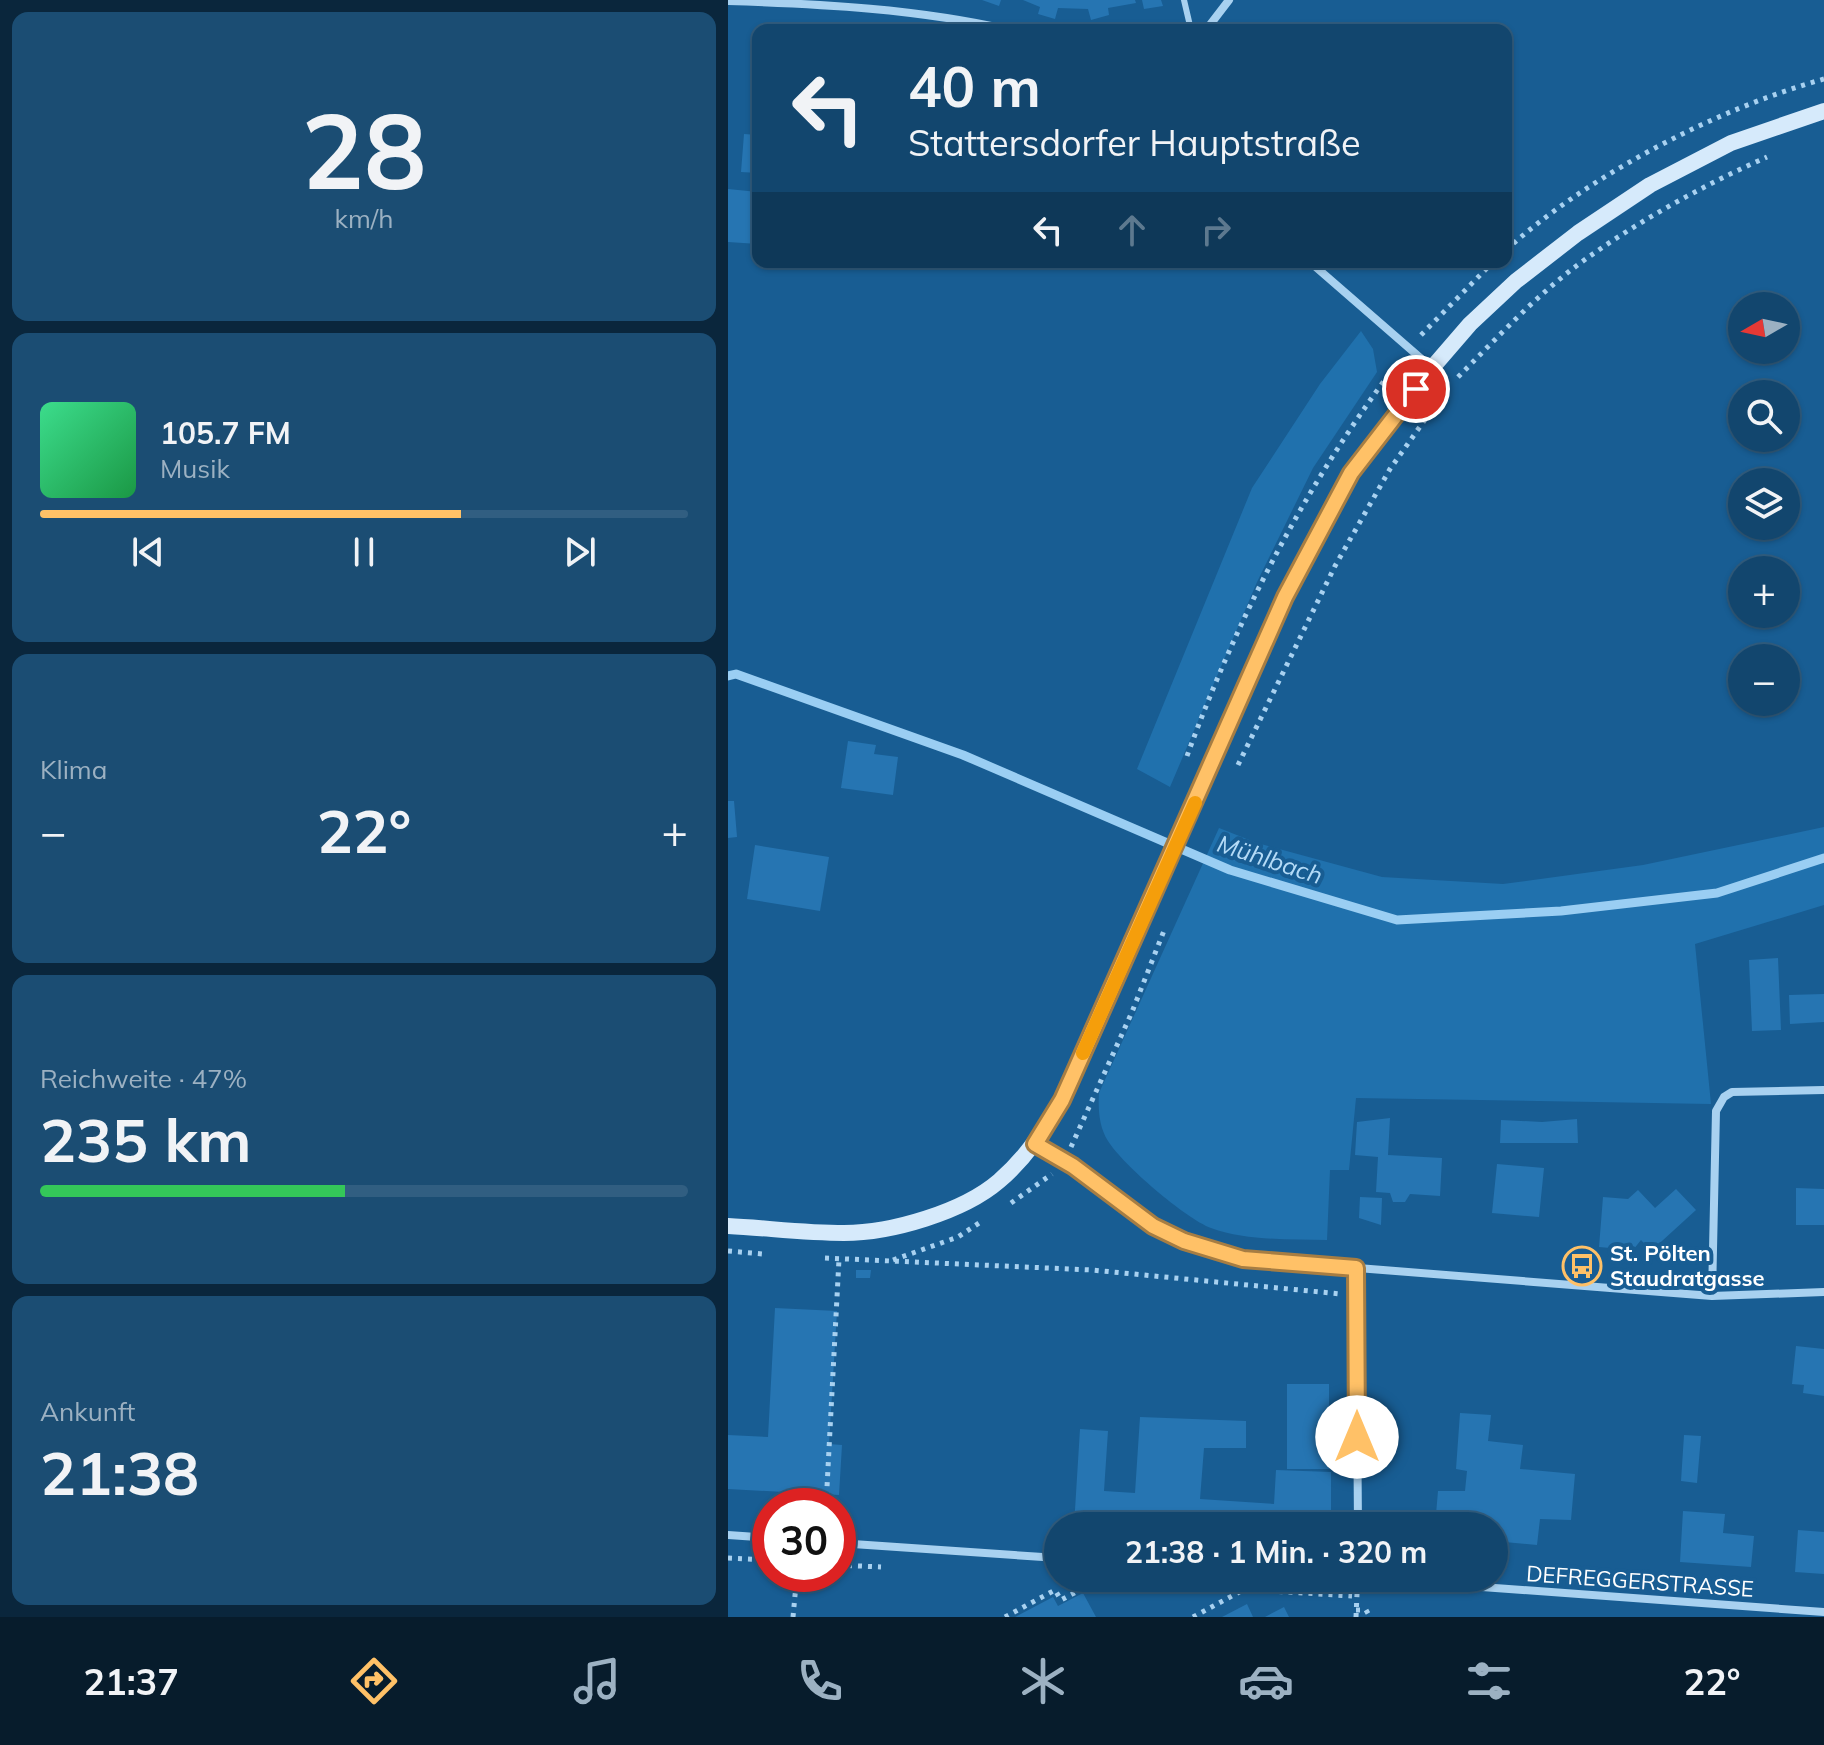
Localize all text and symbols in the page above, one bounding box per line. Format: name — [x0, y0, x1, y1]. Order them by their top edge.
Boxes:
text: 40 m — [908, 51, 1041, 121]
icon: left — [776, 56, 880, 160]
text: 28 — [302, 84, 426, 215]
text: Stattersdorfer Hauptstraße — [908, 120, 1360, 165]
text: km/h — [335, 202, 393, 235]
icon: left — [1026, 208, 1070, 252]
icon: ahead — [1110, 208, 1154, 252]
icon: right — [1194, 208, 1238, 252]
north arrow — [1728, 292, 1800, 364]
map controls — [1728, 292, 1800, 716]
pin — [1382, 355, 1450, 423]
icon: arrive — [1394, 367, 1438, 411]
button: search — [1728, 380, 1800, 452]
text: 105.7 FM — [160, 414, 291, 452]
text: Musik — [160, 452, 230, 485]
button: layers — [1728, 468, 1800, 540]
icon: previous — [126, 530, 170, 574]
icon: pause — [342, 530, 386, 574]
icon: next — [558, 530, 602, 574]
button: + — [1728, 556, 1800, 628]
button: − — [1728, 644, 1800, 716]
text: Klima — [40, 753, 107, 786]
text: 22° — [317, 793, 411, 868]
text: − — [40, 804, 66, 859]
text: + — [662, 804, 688, 859]
water label: Mühlbach — [1214, 828, 1326, 890]
text: Reichweite · 47% — [40, 1062, 247, 1095]
text: 235 km — [40, 1102, 252, 1177]
place label: St. Pölten Staudratgasse — [1610, 1239, 1765, 1292]
bus stop icon: St. Pölten Staudratgasse — [1561, 1245, 1603, 1287]
text: Ankunft — [40, 1395, 135, 1428]
position arrow — [1315, 1395, 1399, 1479]
text: 21:38 — [40, 1435, 199, 1510]
speed limit sign: 30 — [752, 1488, 856, 1592]
text: 21:38 · 1 Min. · 320 m — [1125, 1533, 1427, 1571]
street label: DEFREGGERSTRASSE — [1525, 1559, 1755, 1603]
icon: directions — [346, 1653, 402, 1709]
icon: music — [569, 1653, 625, 1709]
icon: phone — [792, 1653, 848, 1709]
icon: climate — [1015, 1653, 1071, 1709]
icon: car — [1238, 1653, 1294, 1709]
icon: filters — [1461, 1653, 1517, 1709]
text: 21:37 — [83, 1659, 179, 1704]
text: 22° — [1684, 1659, 1740, 1704]

